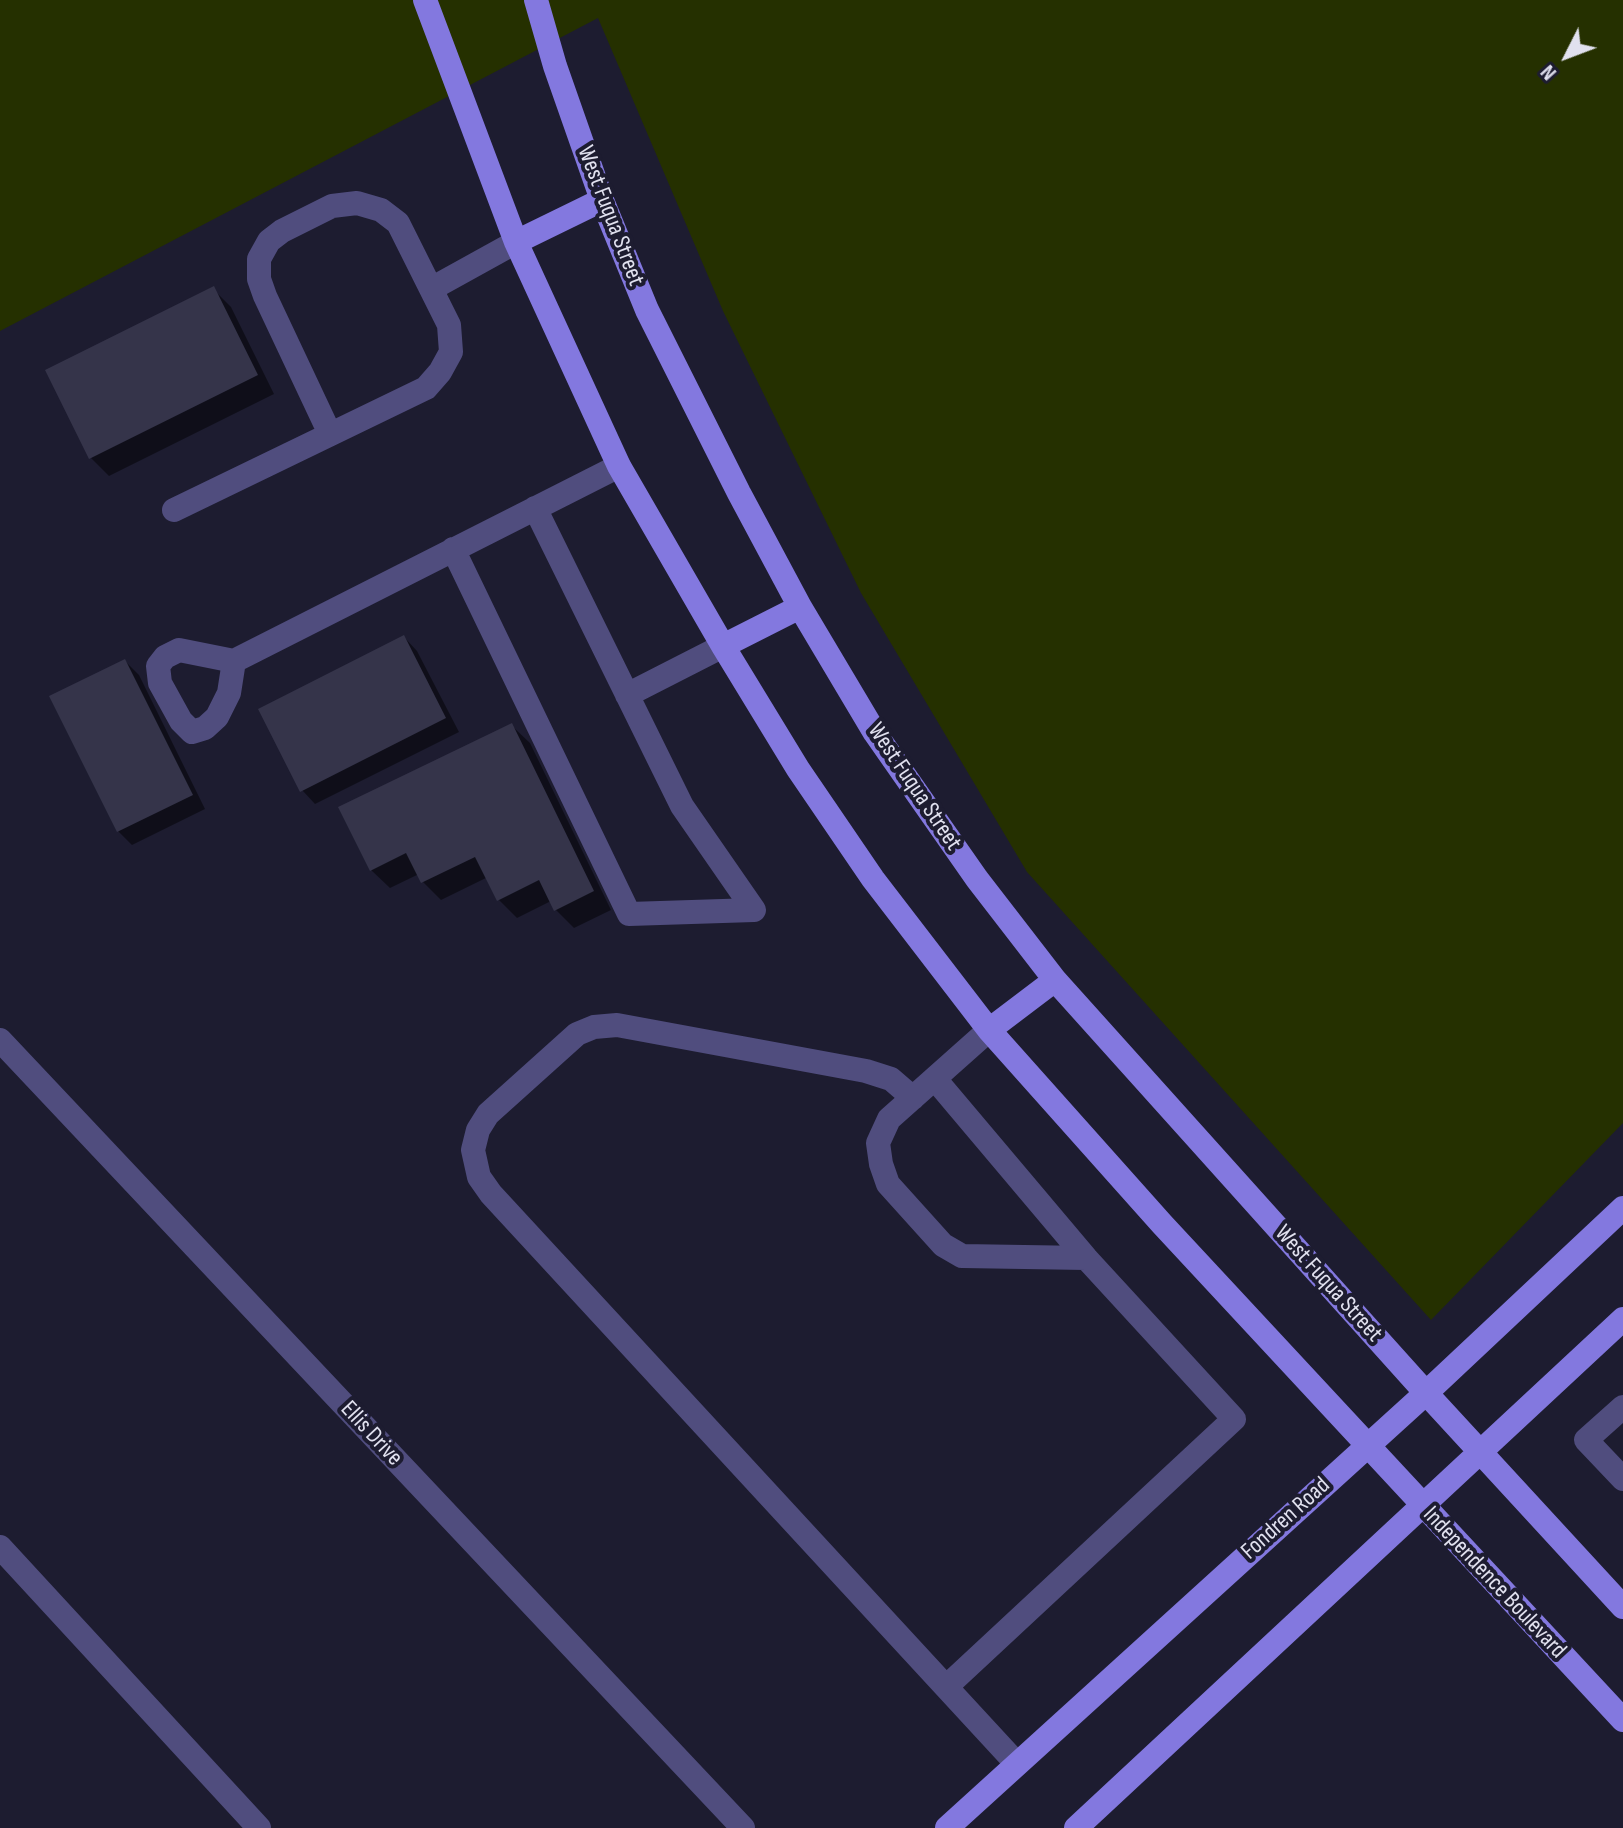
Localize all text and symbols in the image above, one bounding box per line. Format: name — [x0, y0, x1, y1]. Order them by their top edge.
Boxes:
north arrow — [1527, 16, 1607, 96]
text: N — [1535, 59, 1563, 86]
street label: West Fuqua Street — [570, 142, 650, 290]
street label: West Fuqua Street — [861, 718, 967, 856]
street label: West Fuqua Street — [1268, 1220, 1388, 1348]
street label: Ellis Drive — [334, 1396, 408, 1472]
street label: Fondren Road — [1236, 1472, 1336, 1566]
street label: Independence Boulevard — [1416, 1501, 1572, 1665]

